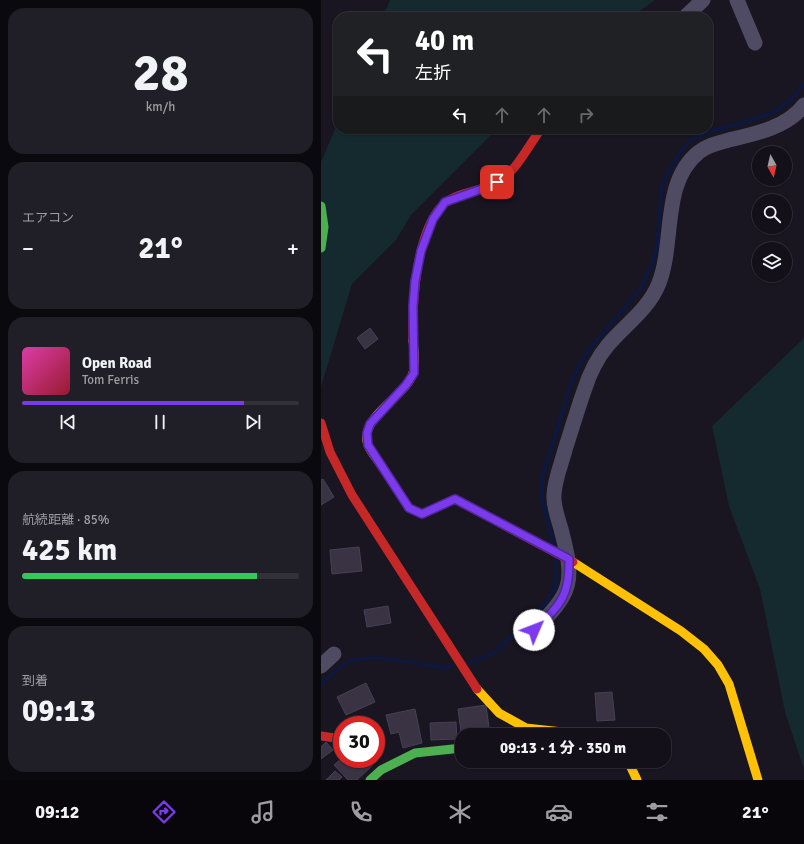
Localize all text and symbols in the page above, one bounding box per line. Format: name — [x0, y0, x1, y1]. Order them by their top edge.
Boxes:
text: 40 m — [415, 24, 474, 58]
icon: left — [349, 28, 401, 80]
text: 28 — [132, 41, 189, 105]
text: 左折 — [415, 62, 451, 84]
text: km/h — [146, 99, 175, 115]
icon: left — [449, 104, 471, 126]
icon: ahead — [491, 104, 513, 126]
icon: ahead — [533, 104, 555, 126]
icon: right — [575, 104, 597, 126]
north arrow — [752, 146, 792, 186]
map controls — [752, 146, 792, 282]
pin — [480, 165, 514, 199]
icon: arrive — [486, 171, 508, 193]
button: search — [752, 194, 792, 234]
text: エアコン — [22, 210, 74, 226]
text: 21° — [138, 230, 183, 267]
text: − — [22, 235, 34, 262]
text: + — [287, 235, 299, 262]
button: layers — [752, 242, 792, 282]
text: Open Road — [82, 354, 152, 372]
text: Tom Ferris — [82, 372, 139, 388]
icon: previous — [57, 411, 79, 433]
icon: pause — [149, 411, 171, 433]
icon: next — [242, 411, 264, 433]
text: 航続距離 · 85% — [22, 512, 110, 528]
text: 425 km — [22, 532, 117, 569]
position arrow — [513, 609, 555, 651]
text: 到着 — [22, 673, 48, 689]
text: 09:13 — [22, 693, 96, 730]
speed limit sign: 30 — [333, 716, 385, 768]
text: 09:13 · 1 分 · 350 m — [500, 739, 626, 757]
icon: directions — [150, 798, 178, 826]
icon: music — [249, 798, 277, 826]
icon: phone — [347, 798, 375, 826]
icon: climate — [446, 798, 474, 826]
icon: car — [545, 798, 573, 826]
icon: filters — [643, 798, 671, 826]
text: 09:12 — [35, 801, 80, 823]
text: 21° — [742, 801, 769, 823]

